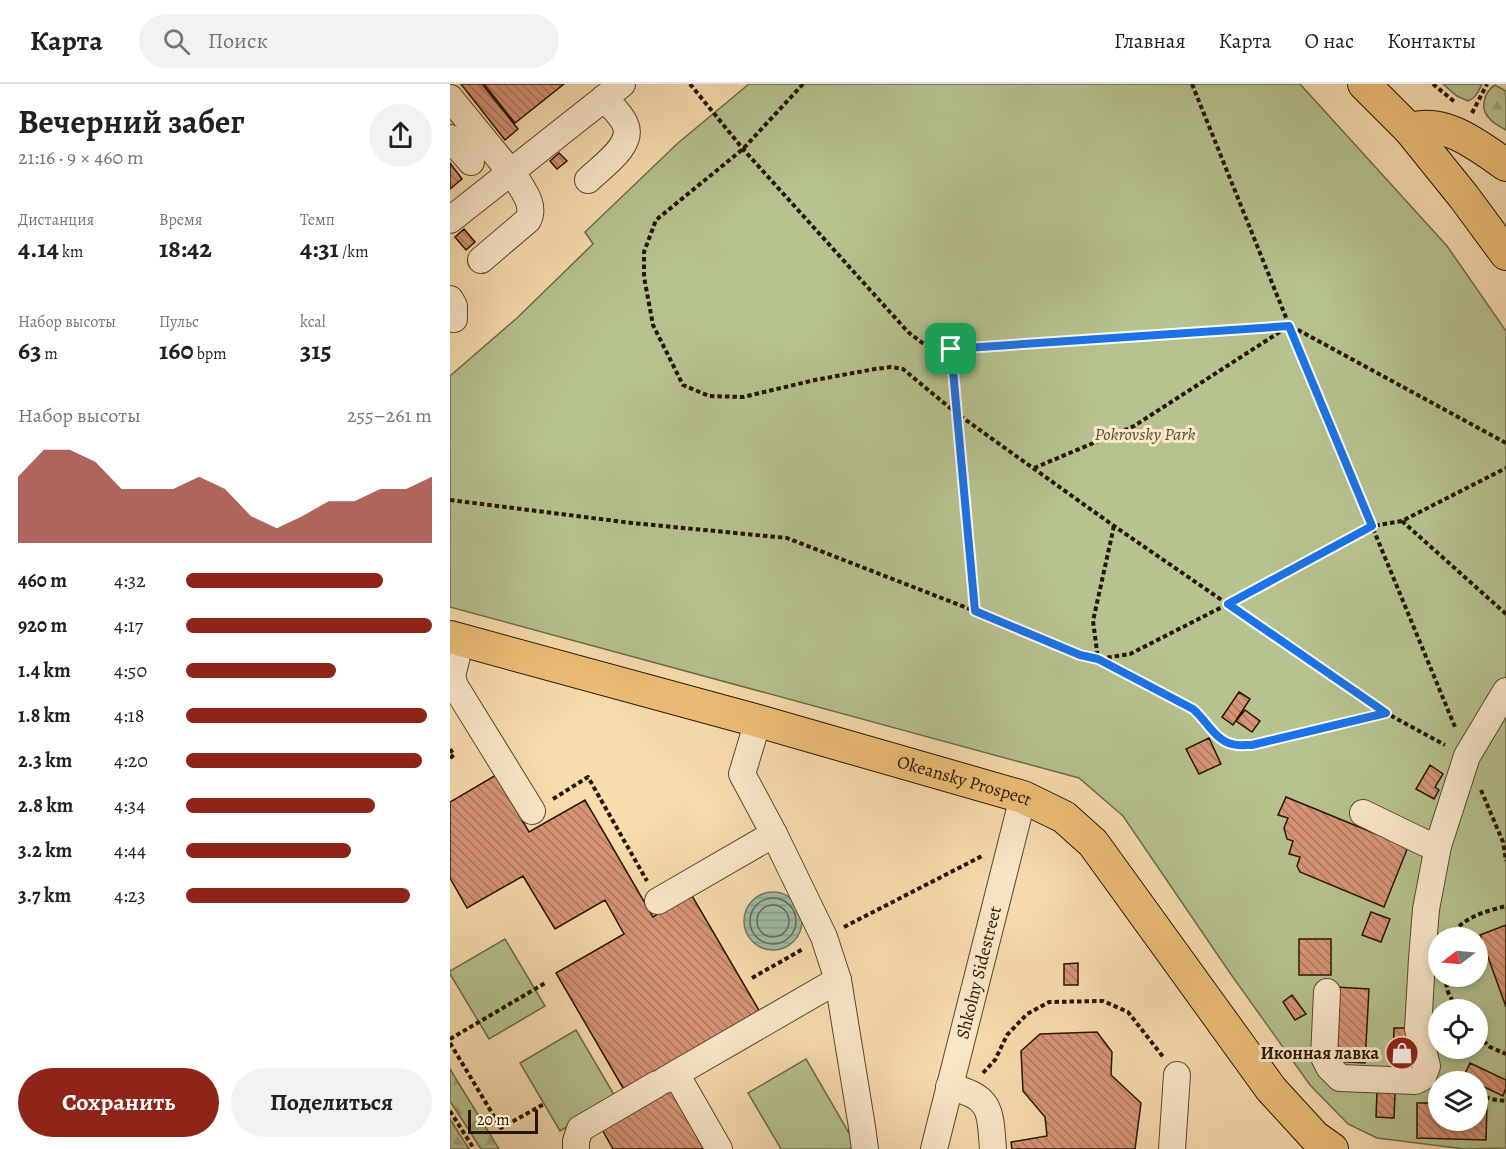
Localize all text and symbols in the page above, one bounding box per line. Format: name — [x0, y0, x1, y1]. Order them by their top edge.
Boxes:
search box — [139, 14, 559, 68]
text: Карта — [30, 22, 103, 60]
icon: search — [160, 25, 193, 58]
text: Поиск — [208, 26, 268, 56]
text: Главная — [1114, 27, 1186, 55]
text: Карта — [1219, 27, 1271, 55]
text: О нас — [1304, 27, 1354, 55]
text: Контакты — [1387, 27, 1476, 55]
text: Вечерний забег — [18, 99, 245, 144]
button: share — [369, 104, 432, 167]
text: 21:16 · 9 × 460 m — [18, 144, 144, 171]
text: Дистанция — [18, 209, 94, 231]
text: Время — [159, 209, 203, 231]
text: Темп — [300, 209, 335, 231]
text: 4.14 — [18, 231, 59, 266]
text: 18:42 — [159, 231, 212, 266]
text: 4:31 — [300, 231, 339, 266]
text: km — [59, 241, 83, 263]
text: /km — [339, 241, 369, 263]
text: Набор высоты — [18, 311, 116, 333]
text: Пульс — [159, 311, 199, 333]
text: kcal — [300, 311, 326, 333]
pin — [925, 323, 976, 374]
icon: arrive — [934, 332, 967, 365]
text: 63 — [18, 333, 41, 368]
text: 160 — [159, 333, 194, 368]
text: 315 — [300, 333, 332, 368]
text: m — [41, 343, 58, 365]
text: bpm — [194, 343, 227, 365]
text: Набор высоты — [18, 402, 141, 429]
text: 255–261 m — [347, 402, 432, 429]
park label: Pokrovsky Park — [1095, 422, 1195, 446]
text: 460 m — [18, 567, 67, 594]
text: 4:32 — [114, 567, 146, 594]
text: 920 m — [18, 612, 67, 639]
text: 4:17 — [114, 612, 143, 639]
text: 1.4 km — [18, 657, 71, 684]
text: 4:50 — [114, 657, 147, 684]
text: 1.8 km — [18, 702, 71, 729]
text: 4:18 — [114, 702, 144, 729]
text: 2.3 km — [18, 747, 72, 774]
text: 4:20 — [114, 747, 148, 774]
street label: Okeansky Prospect — [894, 749, 1036, 812]
text: 2.8 km — [18, 792, 73, 819]
text: 4:34 — [114, 792, 145, 819]
text: 3.2 km — [18, 837, 72, 864]
text: 4:44 — [114, 837, 146, 864]
text: 3.7 km — [18, 882, 71, 909]
text: 4:23 — [114, 882, 146, 909]
street label: Shkolny Sidestreet — [950, 903, 1007, 1042]
north arrow — [1428, 927, 1488, 987]
map controls — [1428, 927, 1488, 1131]
button: locate — [1428, 999, 1488, 1059]
shop icon: Иконная лавка — [1384, 1035, 1420, 1071]
place label: Иконная лавка — [1260, 1041, 1379, 1065]
button: Сохранить — [18, 1068, 219, 1137]
button: Поделиться — [231, 1068, 432, 1137]
button: layers — [1428, 1071, 1488, 1131]
scale bar — [468, 1107, 538, 1134]
text: 20 m — [477, 1109, 510, 1131]

